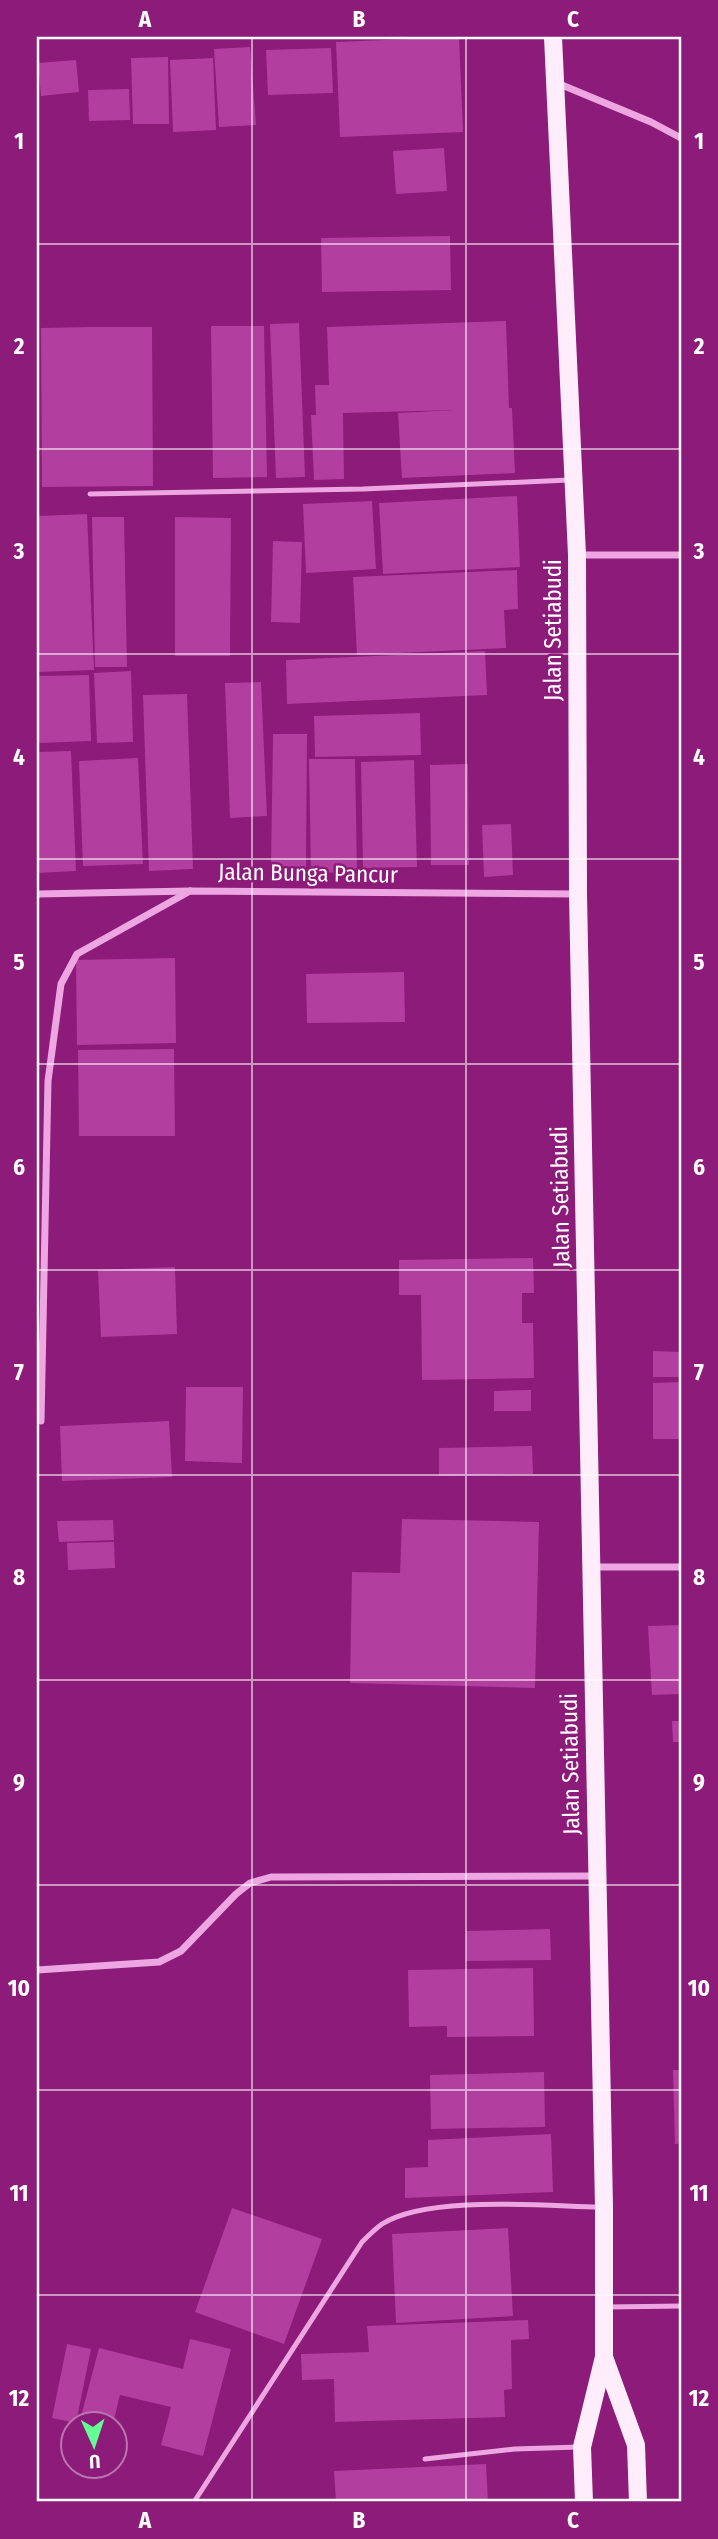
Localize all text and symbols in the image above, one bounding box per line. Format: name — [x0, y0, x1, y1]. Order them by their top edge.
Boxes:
text: A — [138, 5, 152, 33]
text: B — [353, 5, 366, 33]
text: C — [567, 5, 579, 33]
text: 1 — [14, 127, 24, 155]
text: 1 — [694, 127, 704, 155]
text: 2 — [13, 332, 25, 360]
text: 2 — [693, 332, 705, 360]
text: 3 — [13, 537, 25, 565]
text: 3 — [693, 537, 705, 565]
street label: Jalan Setiabudi — [539, 559, 567, 701]
text: 4 — [13, 743, 25, 771]
text: 4 — [693, 743, 705, 771]
street label: Jalan Bunga Pancur — [218, 857, 398, 889]
text: 5 — [13, 948, 25, 976]
text: 5 — [693, 948, 705, 976]
street label: Jalan Setiabudi — [545, 1126, 575, 1268]
text: 6 — [13, 1153, 25, 1181]
text: 6 — [693, 1153, 705, 1181]
text: 7 — [14, 1358, 24, 1386]
text: 7 — [694, 1358, 704, 1386]
text: 8 — [13, 1563, 25, 1591]
text: 8 — [693, 1563, 705, 1591]
street label: Jalan Setiabudi — [555, 1693, 585, 1835]
text: 9 — [13, 1768, 25, 1796]
text: 9 — [693, 1768, 705, 1796]
text: 10 — [8, 1974, 30, 2002]
text: 10 — [688, 1974, 710, 2002]
text: 11 — [9, 2179, 29, 2207]
text: 11 — [689, 2179, 709, 2207]
text: 12 — [9, 2384, 30, 2412]
text: 12 — [689, 2384, 710, 2412]
north arrow — [60, 2410, 130, 2480]
text: U — [89, 2450, 101, 2473]
text: A — [138, 2506, 152, 2534]
text: B — [353, 2506, 366, 2534]
text: C — [567, 2506, 579, 2534]

